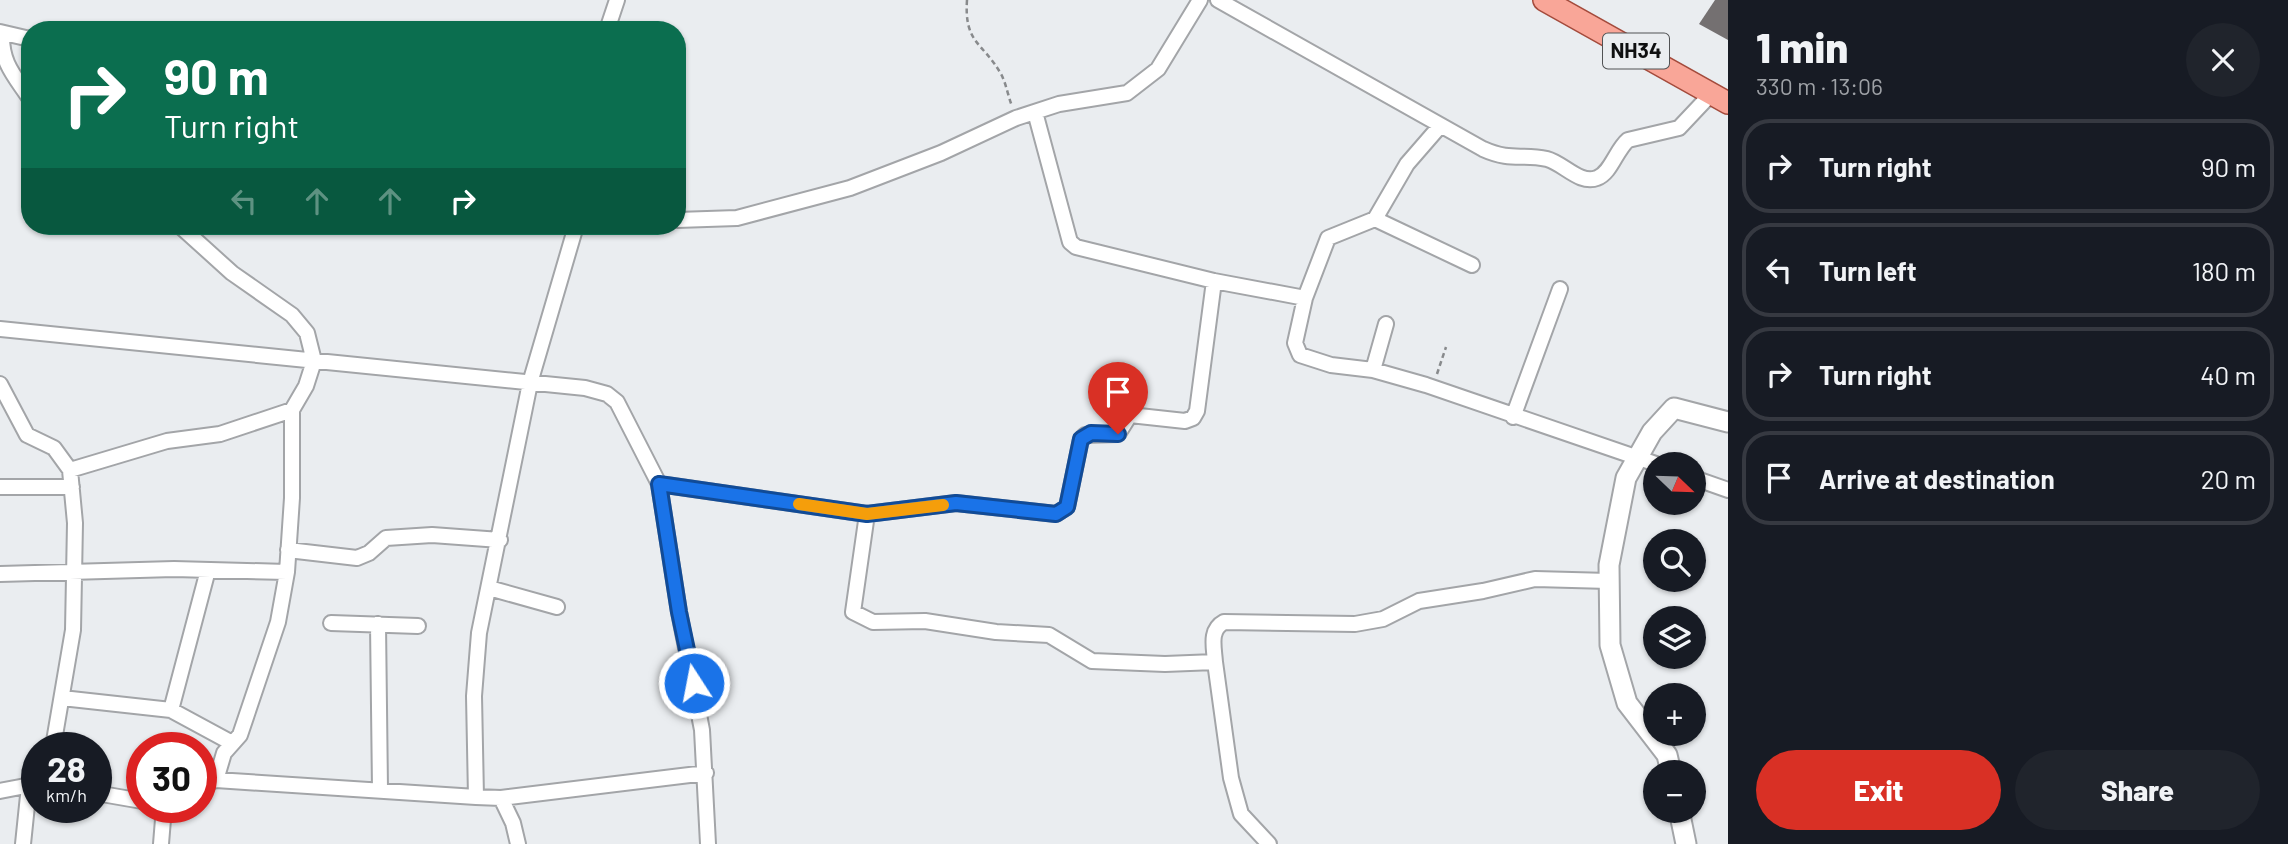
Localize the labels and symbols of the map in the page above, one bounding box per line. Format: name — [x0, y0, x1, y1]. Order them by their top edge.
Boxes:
road number: NH34 — [1603, 34, 1669, 68]
pin — [1088, 362, 1148, 434]
north arrow — [1643, 452, 1706, 514]
position arrow — [657, 646, 731, 720]
speed limit sign: 30 — [126, 732, 217, 823]

